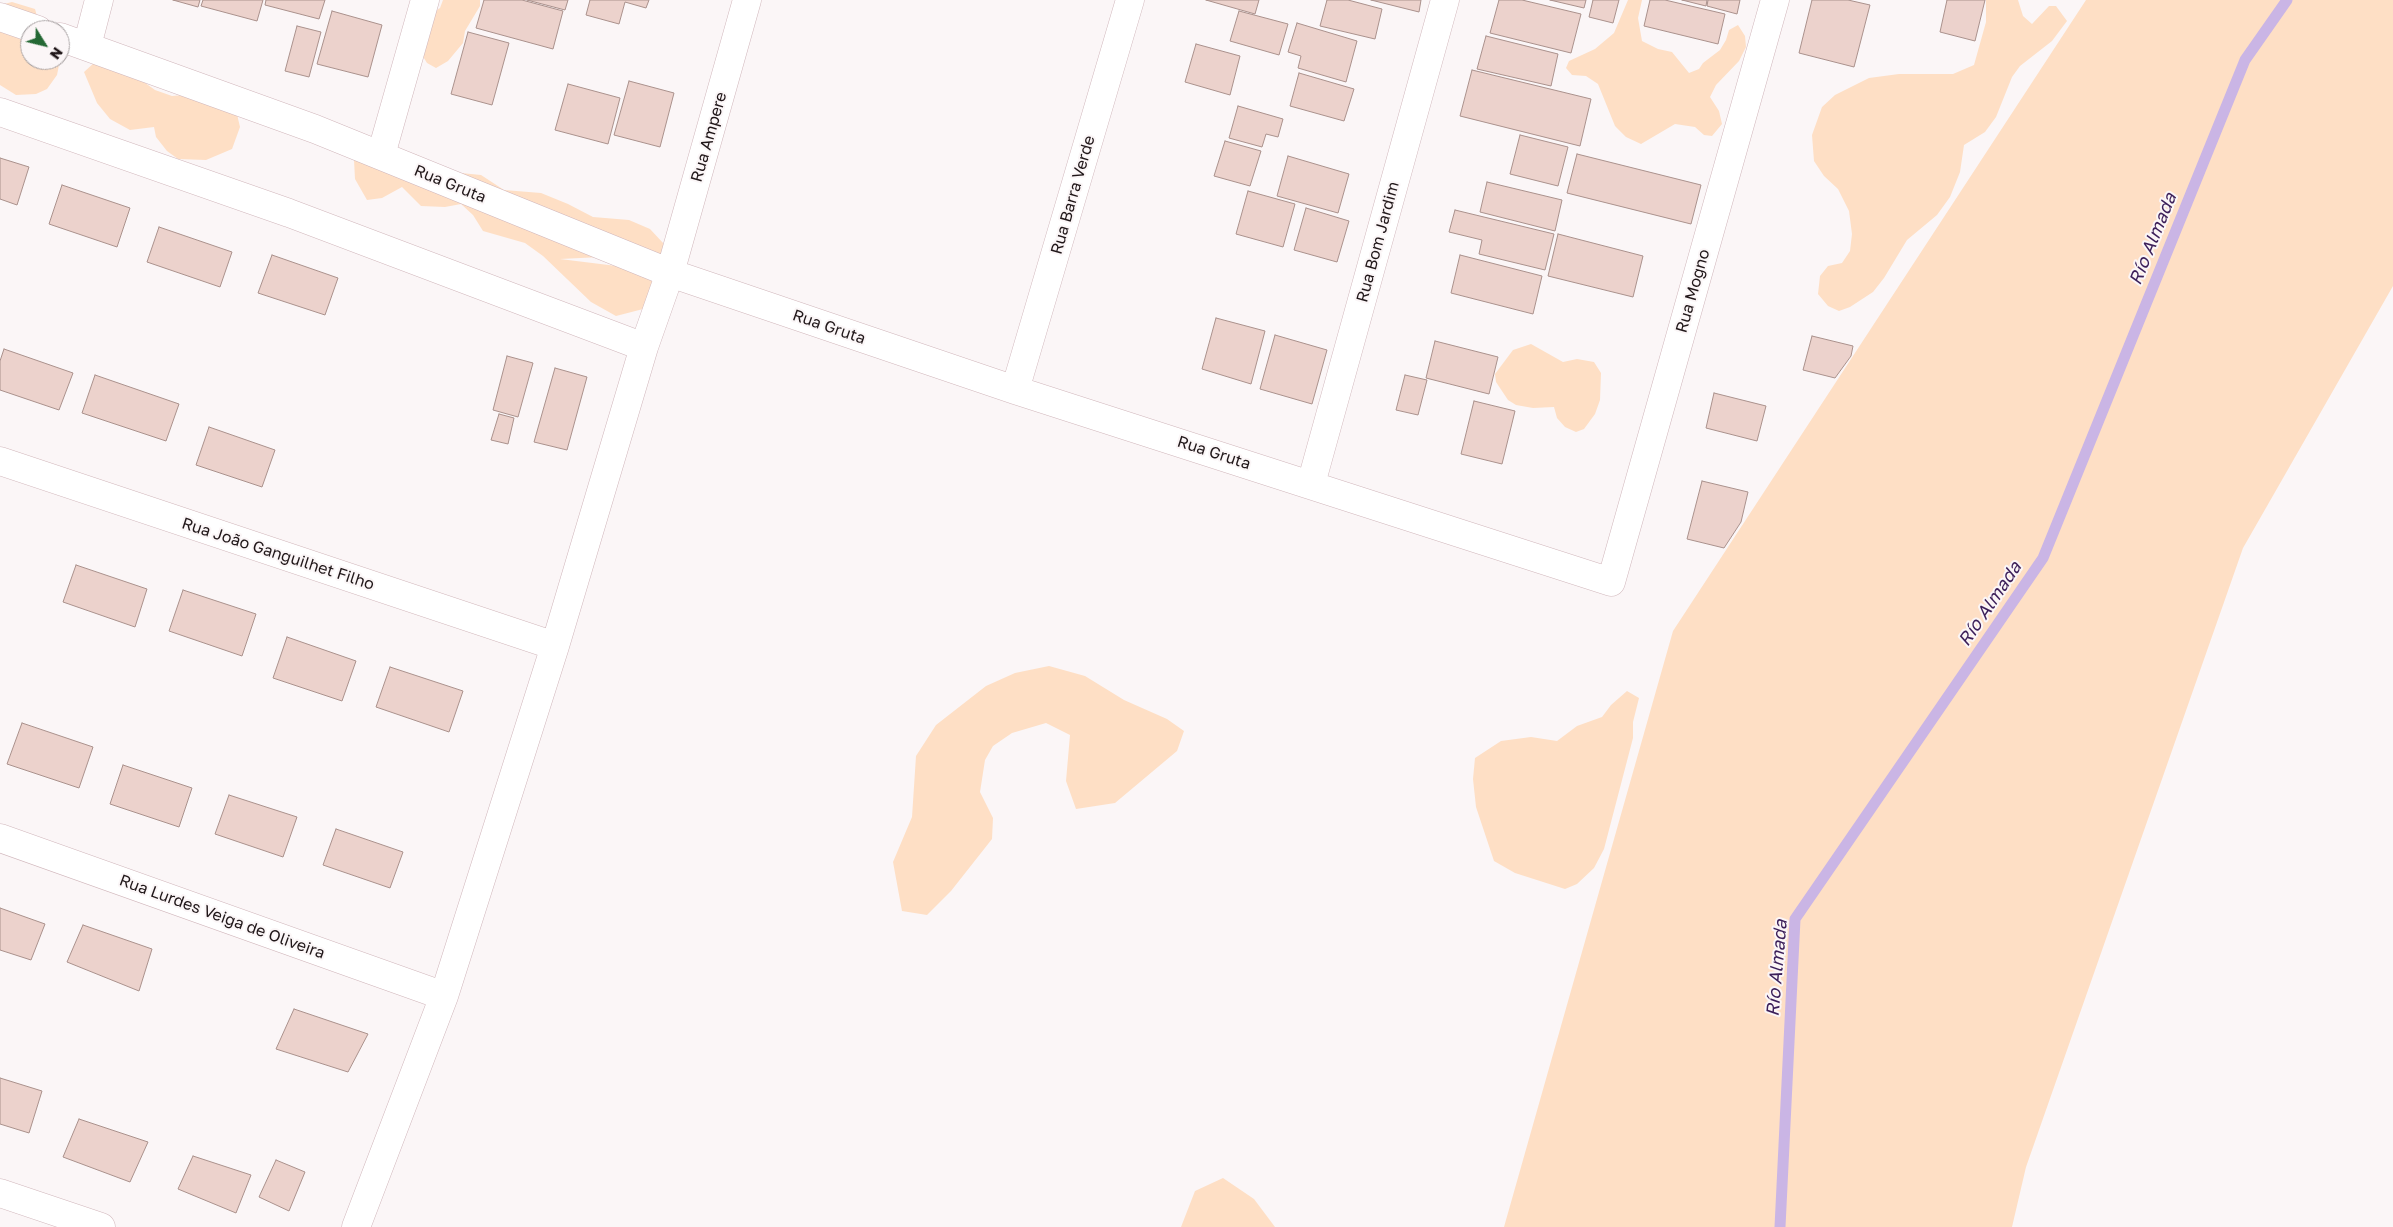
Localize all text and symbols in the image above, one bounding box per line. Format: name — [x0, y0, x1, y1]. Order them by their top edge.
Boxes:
north arrow — [20, 20, 70, 70]
text: N — [47, 44, 67, 63]
street label: Rua Ampere — [687, 90, 731, 184]
street label: Rua Barra Verde — [1047, 133, 1099, 257]
street label: Rua Gruta — [411, 161, 489, 207]
street label: Rua Bom Jardim — [1353, 180, 1403, 304]
water label: Río Almada — [2125, 190, 2181, 288]
street label: Rua Mogno — [1672, 247, 1714, 335]
street label: Rua Gruta — [790, 306, 868, 348]
street label: Rua Gruta — [1175, 432, 1253, 474]
street label: Rua João Ganguilhet Filho — [179, 514, 377, 594]
water label: Río Almada — [1954, 558, 2026, 650]
street label: Rua Lurdes Veiga de Oliveira — [117, 871, 327, 963]
water label: Río Almada — [1762, 919, 1792, 1017]

